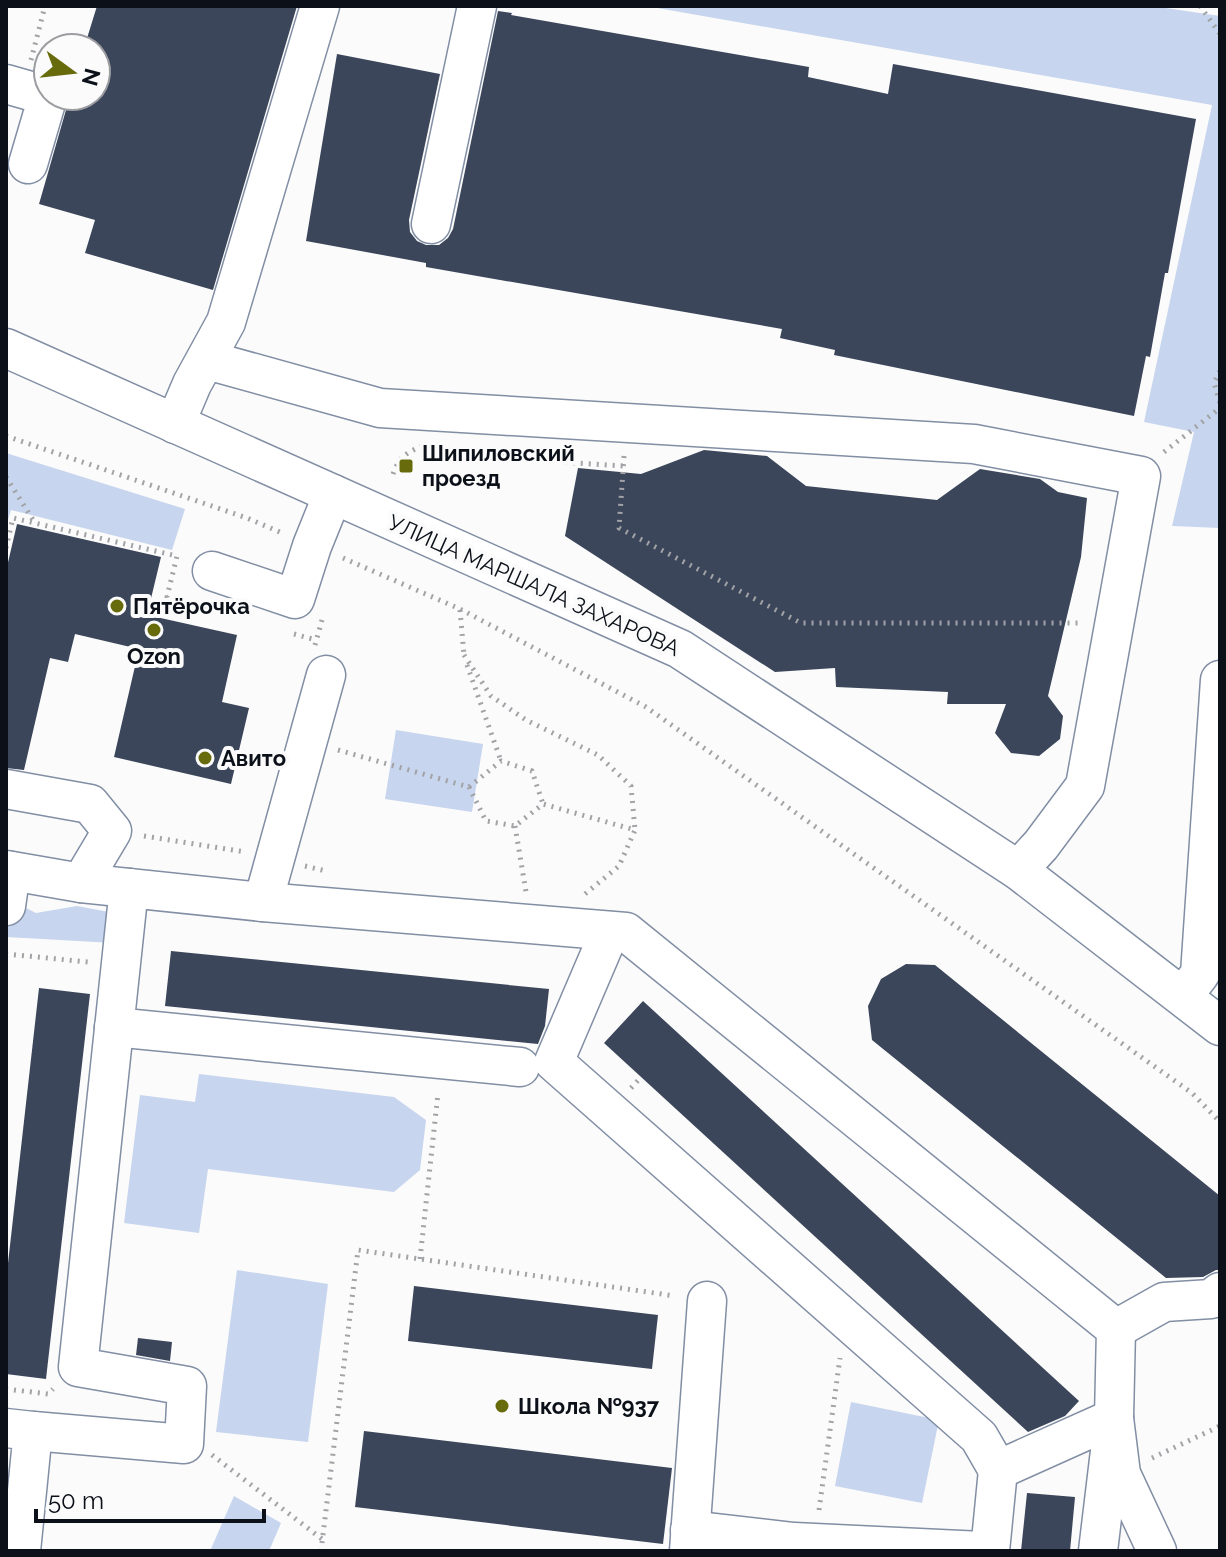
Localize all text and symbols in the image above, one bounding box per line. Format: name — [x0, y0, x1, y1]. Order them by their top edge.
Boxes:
north arrow — [32, 32, 112, 112]
text: N — [77, 66, 106, 89]
place label: Шипиловский проезд — [422, 440, 575, 491]
marker: Шипиловский проезд — [397, 457, 415, 475]
street label: УЛИЦА МАРШАЛА ЗАХАРОВА — [384, 509, 684, 661]
place label: Пятёрочка — [133, 593, 250, 619]
marker: Пятёрочка — [108, 597, 126, 615]
marker: Ozon — [145, 621, 163, 639]
place label: Ozon — [127, 643, 181, 669]
place label: Авито — [221, 745, 286, 771]
marker: Авито — [196, 749, 214, 767]
place label: Школа №937 — [518, 1393, 660, 1419]
marker: Школа №937 — [493, 1397, 511, 1415]
scale bar — [36, 1473, 264, 1523]
text: 50 m — [48, 1486, 104, 1515]

